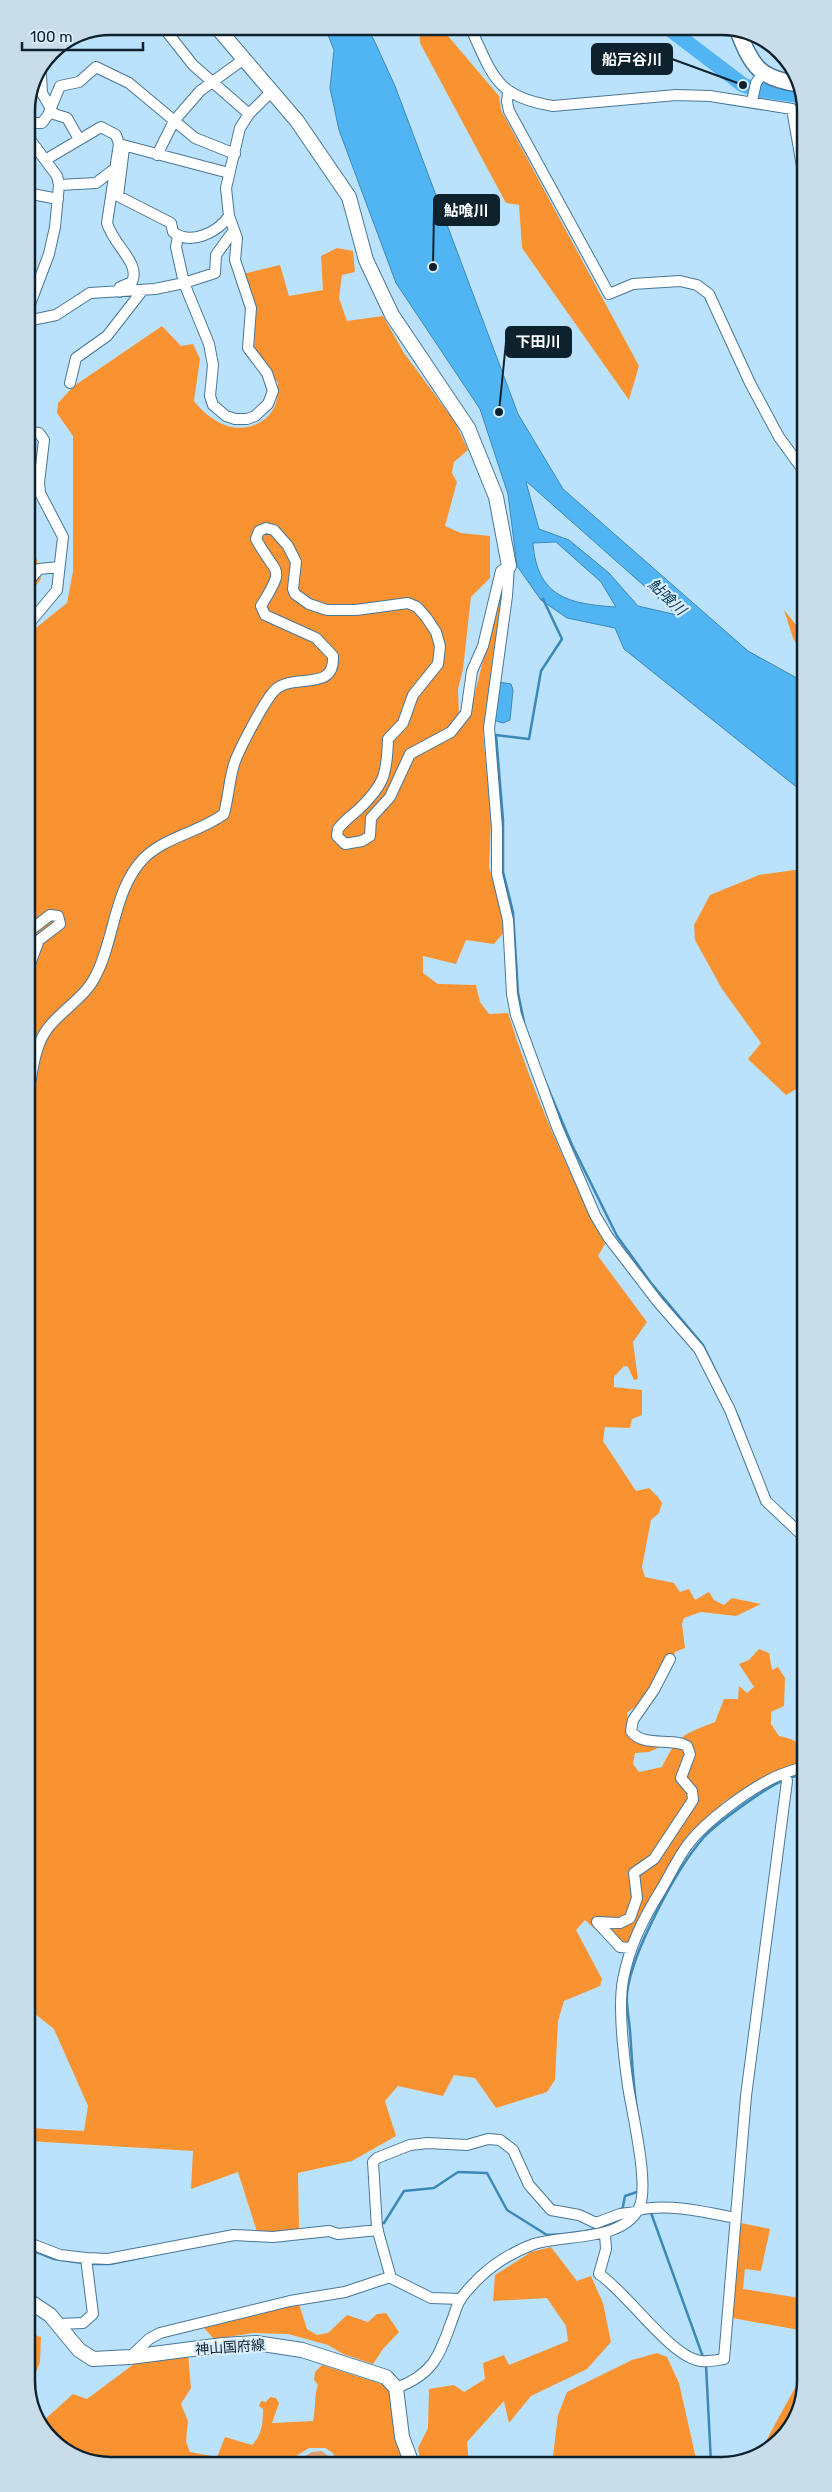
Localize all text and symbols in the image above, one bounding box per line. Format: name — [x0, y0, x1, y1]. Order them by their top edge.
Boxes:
scale bar — [22, 20, 144, 52]
text: 100 m — [30, 28, 72, 46]
callout: 船戸谷川 — [592, 44, 672, 74]
text: 船戸谷川 — [602, 51, 662, 69]
callout: 鮎喰川 — [434, 195, 499, 225]
text: 鮎喰川 — [443, 202, 489, 220]
callout: 下田川 — [506, 327, 571, 357]
text: 下田川 — [515, 333, 561, 351]
water label: 鮎喰川 — [644, 575, 691, 620]
street label: 神山国府線 — [195, 2337, 266, 2358]

